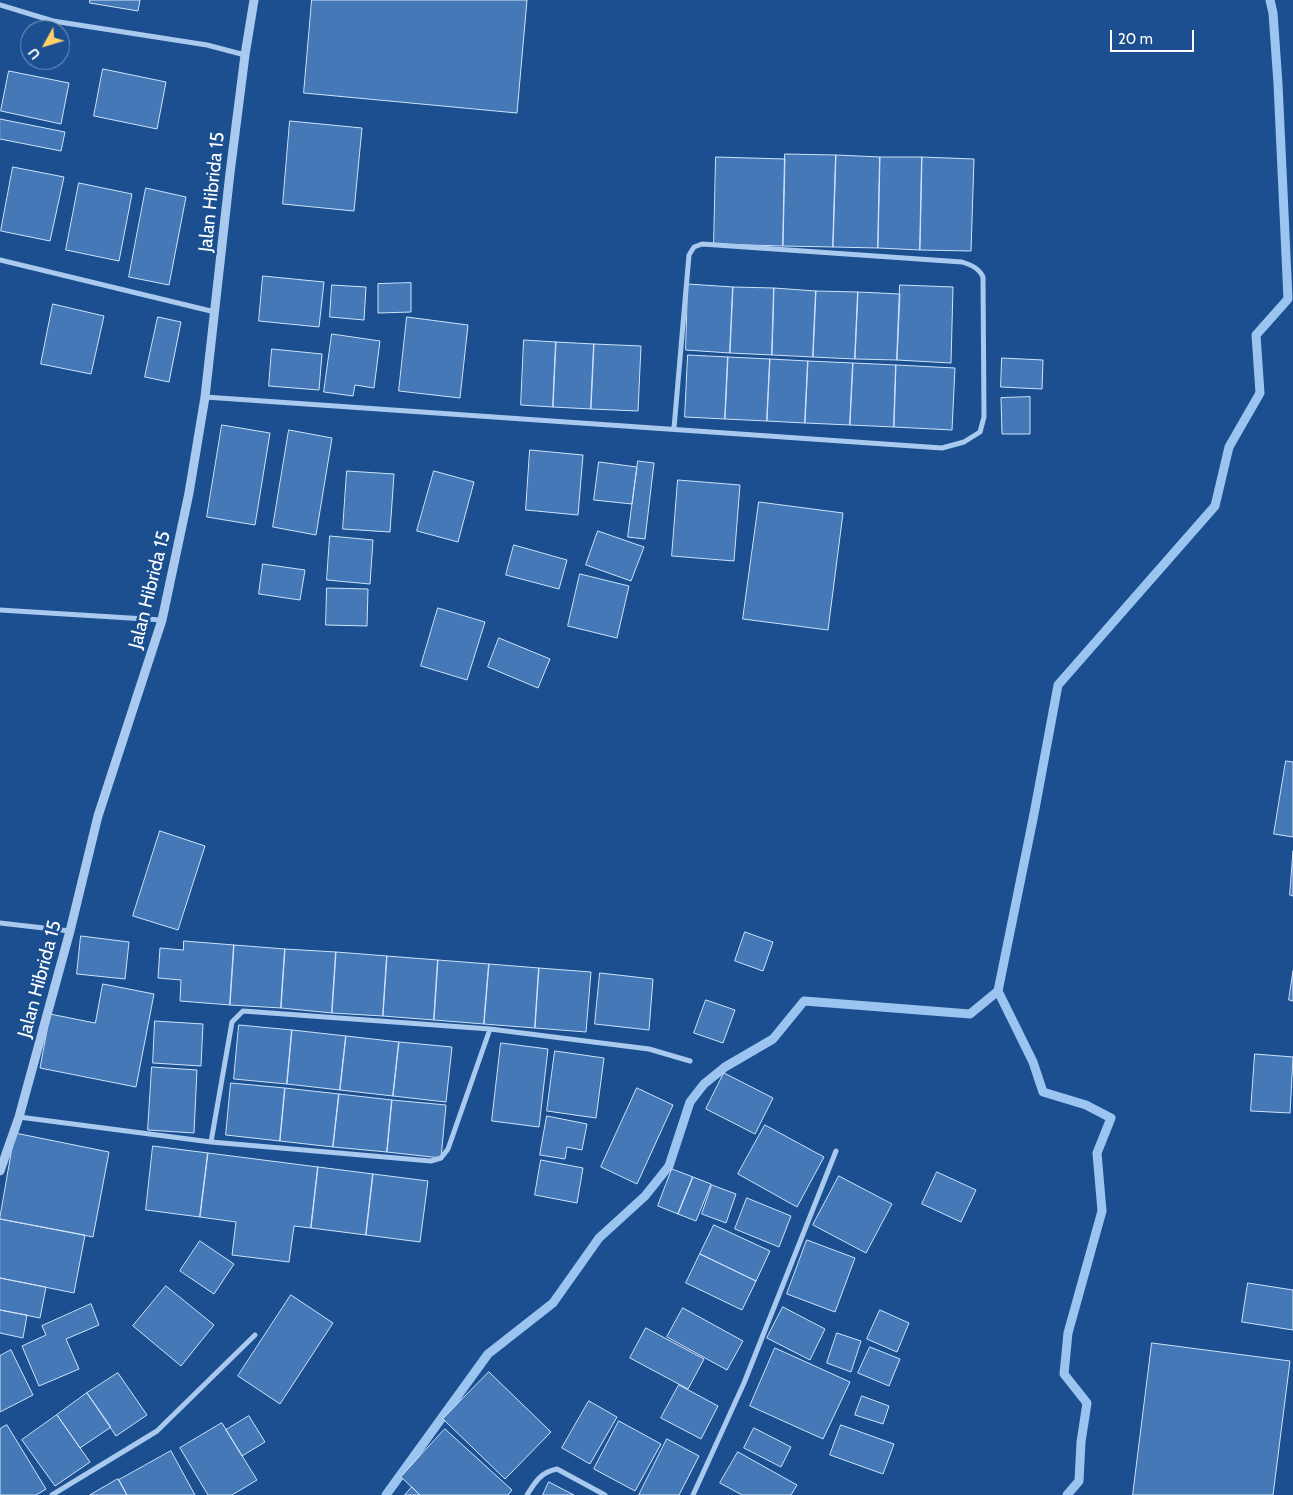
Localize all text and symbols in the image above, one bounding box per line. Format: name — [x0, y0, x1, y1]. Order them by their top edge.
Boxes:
north arrow — [20, 20, 70, 70]
scale bar — [1113, 20, 1197, 52]
text: 20 m — [1118, 30, 1153, 48]
text: U — [24, 44, 44, 63]
street label: Jalan Hibrida 15 — [194, 131, 230, 253]
street label: Jalan Hibrida 15 — [124, 529, 176, 651]
street label: Jalan Hibrida 15 — [13, 918, 67, 1040]

